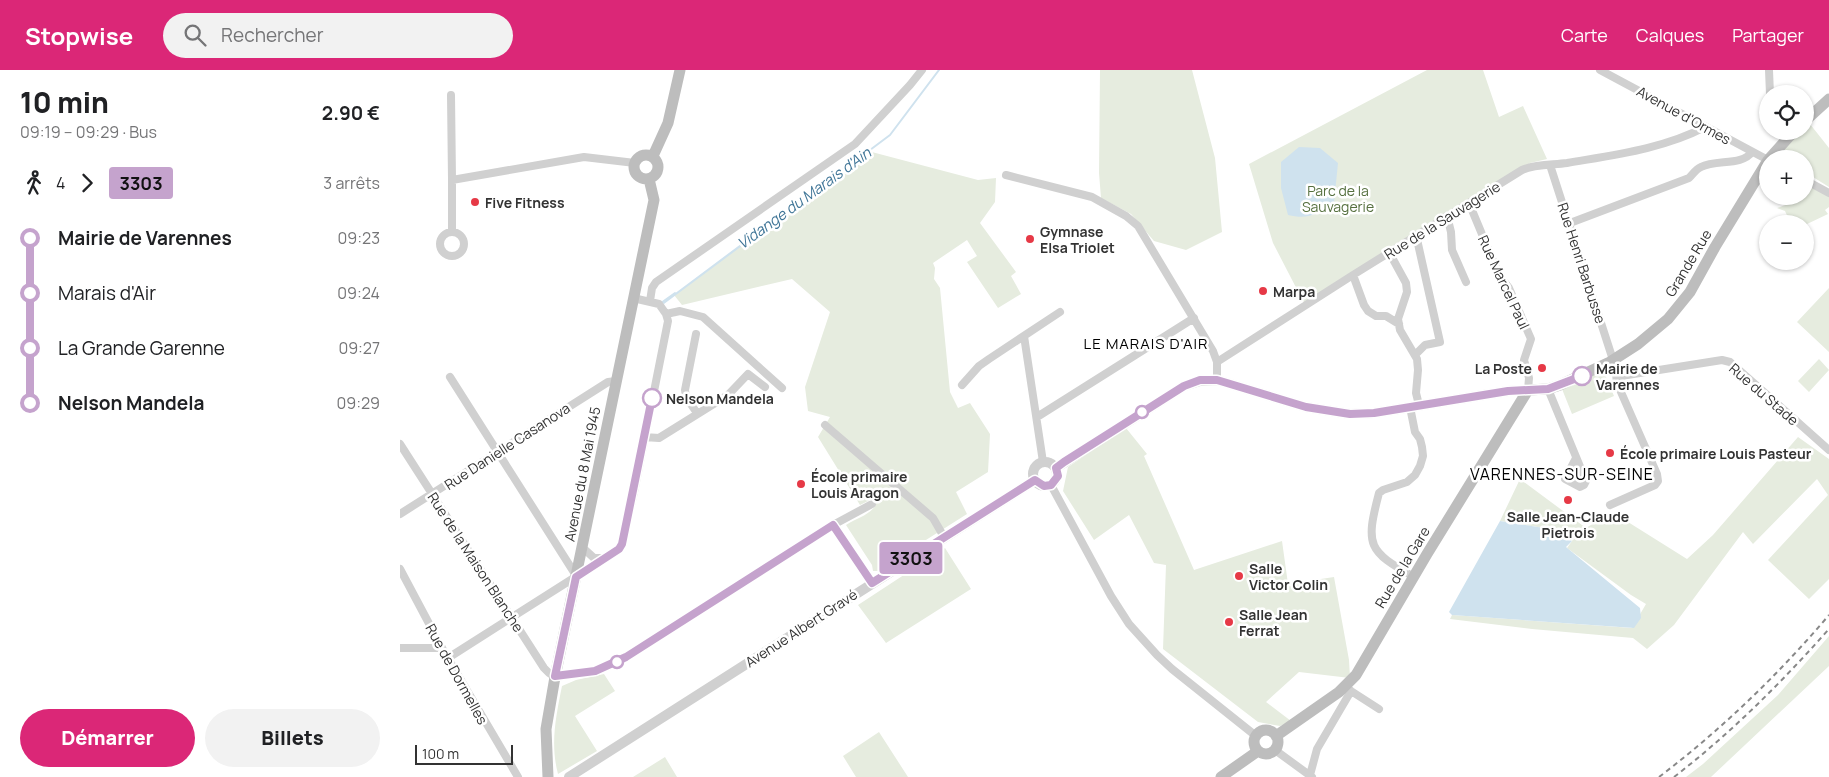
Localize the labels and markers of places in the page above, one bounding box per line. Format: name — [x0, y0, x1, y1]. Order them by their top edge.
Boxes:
place label: Five Fitness — [485, 193, 565, 212]
marker: Five Fitness — [469, 196, 481, 208]
place label: Gymnase Elsa Triolet — [1040, 222, 1115, 257]
marker: Gymnase Elsa Triolet — [1024, 233, 1036, 245]
place label: Marpa — [1273, 282, 1315, 301]
marker: Marpa — [1257, 285, 1269, 297]
place label: La Poste — [1475, 359, 1532, 378]
place label: Mairie de Varennes — [1596, 359, 1660, 394]
marker: La Poste — [1536, 362, 1548, 374]
marker: Mairie de Varennes — [1572, 366, 1592, 386]
marker: Nelson Mandela — [642, 388, 662, 408]
place label: Nelson Mandela — [666, 389, 774, 408]
unlabelled marker — [1135, 405, 1149, 419]
place label: École primaire Louis Pasteur — [1620, 444, 1812, 463]
marker: École primaire Louis Pasteur — [1604, 447, 1616, 459]
place label: École primaire Louis Aragon — [811, 467, 907, 502]
marker: École primaire Louis Aragon — [795, 478, 807, 490]
marker: Salle Jean-Claude Pietrois — [1562, 494, 1574, 506]
place label: Salle Jean-Claude Pietrois — [1507, 507, 1629, 542]
place label: Salle Victor Colin — [1249, 559, 1328, 594]
marker: Salle Victor Colin — [1233, 570, 1245, 582]
place label: Salle Jean Ferrat — [1239, 605, 1307, 640]
marker: Salle Jean Ferrat — [1223, 616, 1235, 628]
unlabelled marker — [610, 655, 624, 669]

